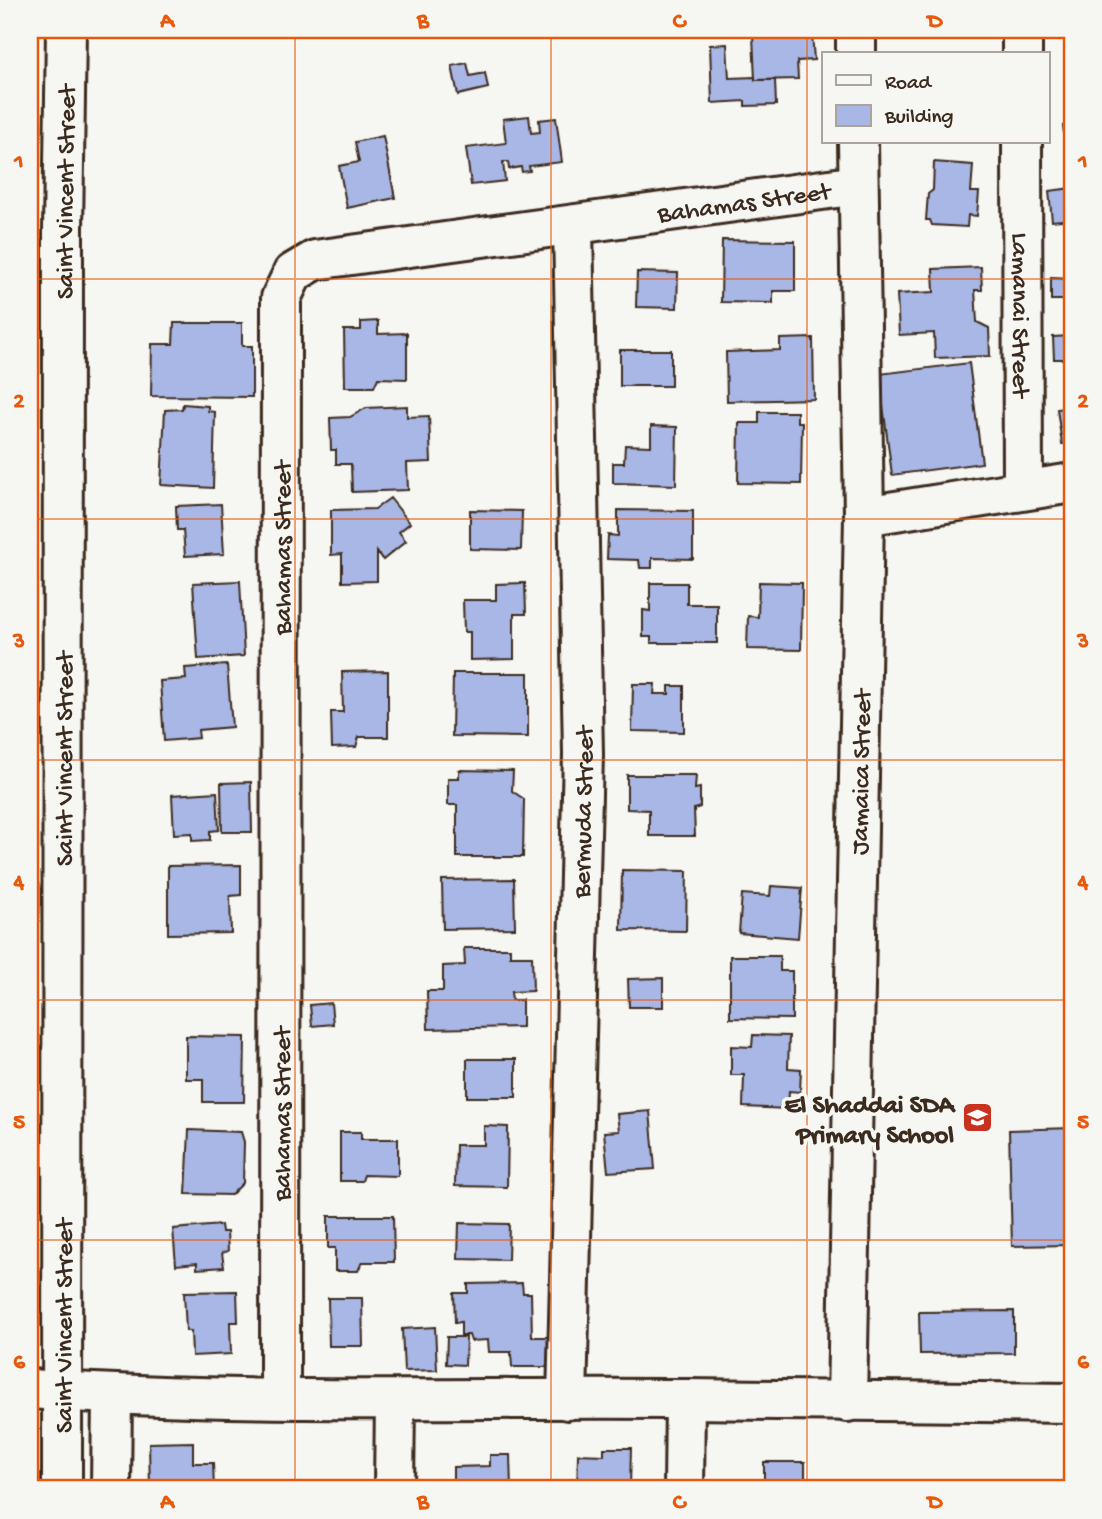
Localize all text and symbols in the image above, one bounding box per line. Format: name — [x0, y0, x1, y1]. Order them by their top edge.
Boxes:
text: A — [159, 9, 175, 36]
text: B — [416, 9, 430, 36]
text: C — [673, 9, 688, 36]
text: D — [926, 9, 944, 36]
legend — [822, 52, 1050, 144]
text: Road — [885, 72, 933, 97]
street label: Saint Vincent Street — [52, 82, 85, 299]
text: Building — [884, 106, 954, 131]
text: 1 — [13, 149, 24, 176]
text: 1 — [1077, 149, 1088, 176]
street label: Bahamas Street — [655, 178, 835, 233]
street label: Lamanai Street — [1002, 233, 1034, 400]
text: 2 — [13, 389, 25, 416]
text: 2 — [1077, 389, 1089, 416]
street label: Bahamas Street — [270, 459, 301, 636]
text: 3 — [12, 629, 25, 656]
text: 3 — [1076, 629, 1089, 656]
street label: Saint Vincent Street — [51, 649, 83, 866]
street label: Jamaica Street — [846, 687, 881, 855]
street label: Bermuda Street — [568, 724, 603, 900]
text: 4 — [13, 870, 25, 897]
text: 4 — [1077, 870, 1089, 897]
street label: Bahamas Street — [269, 1025, 300, 1202]
place label: El Shaddai SDA Primary School — [784, 1092, 956, 1153]
school or university icon: El Shaddai SDA Primary School — [960, 1101, 994, 1135]
text: 5 — [13, 1110, 25, 1137]
text: 5 — [1077, 1110, 1089, 1137]
street label: Saint Vincent Street — [51, 1216, 82, 1433]
text: 6 — [13, 1350, 26, 1377]
text: 6 — [1077, 1350, 1090, 1377]
text: A — [159, 1490, 175, 1517]
text: B — [416, 1490, 430, 1517]
text: C — [673, 1490, 688, 1517]
text: D — [926, 1490, 944, 1517]

